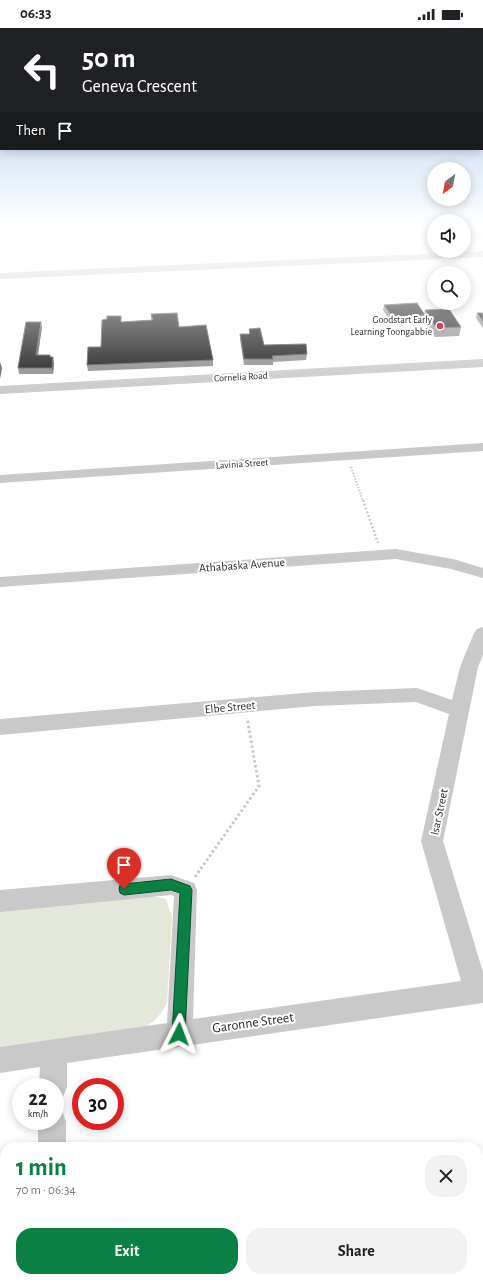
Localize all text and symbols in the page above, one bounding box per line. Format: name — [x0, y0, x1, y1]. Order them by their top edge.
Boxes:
text: 06:33 — [20, 6, 51, 21]
icon: left — [16, 44, 68, 96]
text: 50 m — [82, 45, 136, 73]
text: Geneva Crescent — [82, 78, 197, 96]
icon: arrive — [54, 120, 76, 142]
text: Then — [16, 123, 46, 138]
north arrow — [427, 162, 471, 206]
map controls — [427, 162, 471, 310]
button: sound — [427, 214, 471, 258]
button: search — [427, 266, 471, 310]
place label: Goodstart Early Learning Toongabbie — [351, 315, 433, 337]
marker: Goodstart Early Learning Toongabbie — [435, 321, 445, 331]
street label: Cornelia Road — [214, 371, 268, 383]
street label: Lavinia Street — [215, 457, 269, 471]
street label: Athabaska Avenue — [199, 556, 285, 574]
street label: Elbe Street — [204, 699, 256, 715]
street label: Isar Street — [428, 788, 450, 836]
pin — [107, 848, 141, 889]
icon: arrive — [113, 854, 135, 876]
street label: Garonne Street — [211, 1010, 295, 1036]
position arrow — [158, 1013, 200, 1055]
speed limit sign: 30 — [72, 1078, 124, 1130]
text: 22 — [29, 1089, 47, 1109]
text: km/h — [28, 1109, 48, 1119]
button: close — [425, 1155, 467, 1197]
text: 1 min — [16, 1156, 67, 1180]
text: 70 m · 06:34 — [16, 1184, 76, 1197]
button: Exit — [16, 1228, 238, 1274]
button: Share — [246, 1228, 467, 1274]

